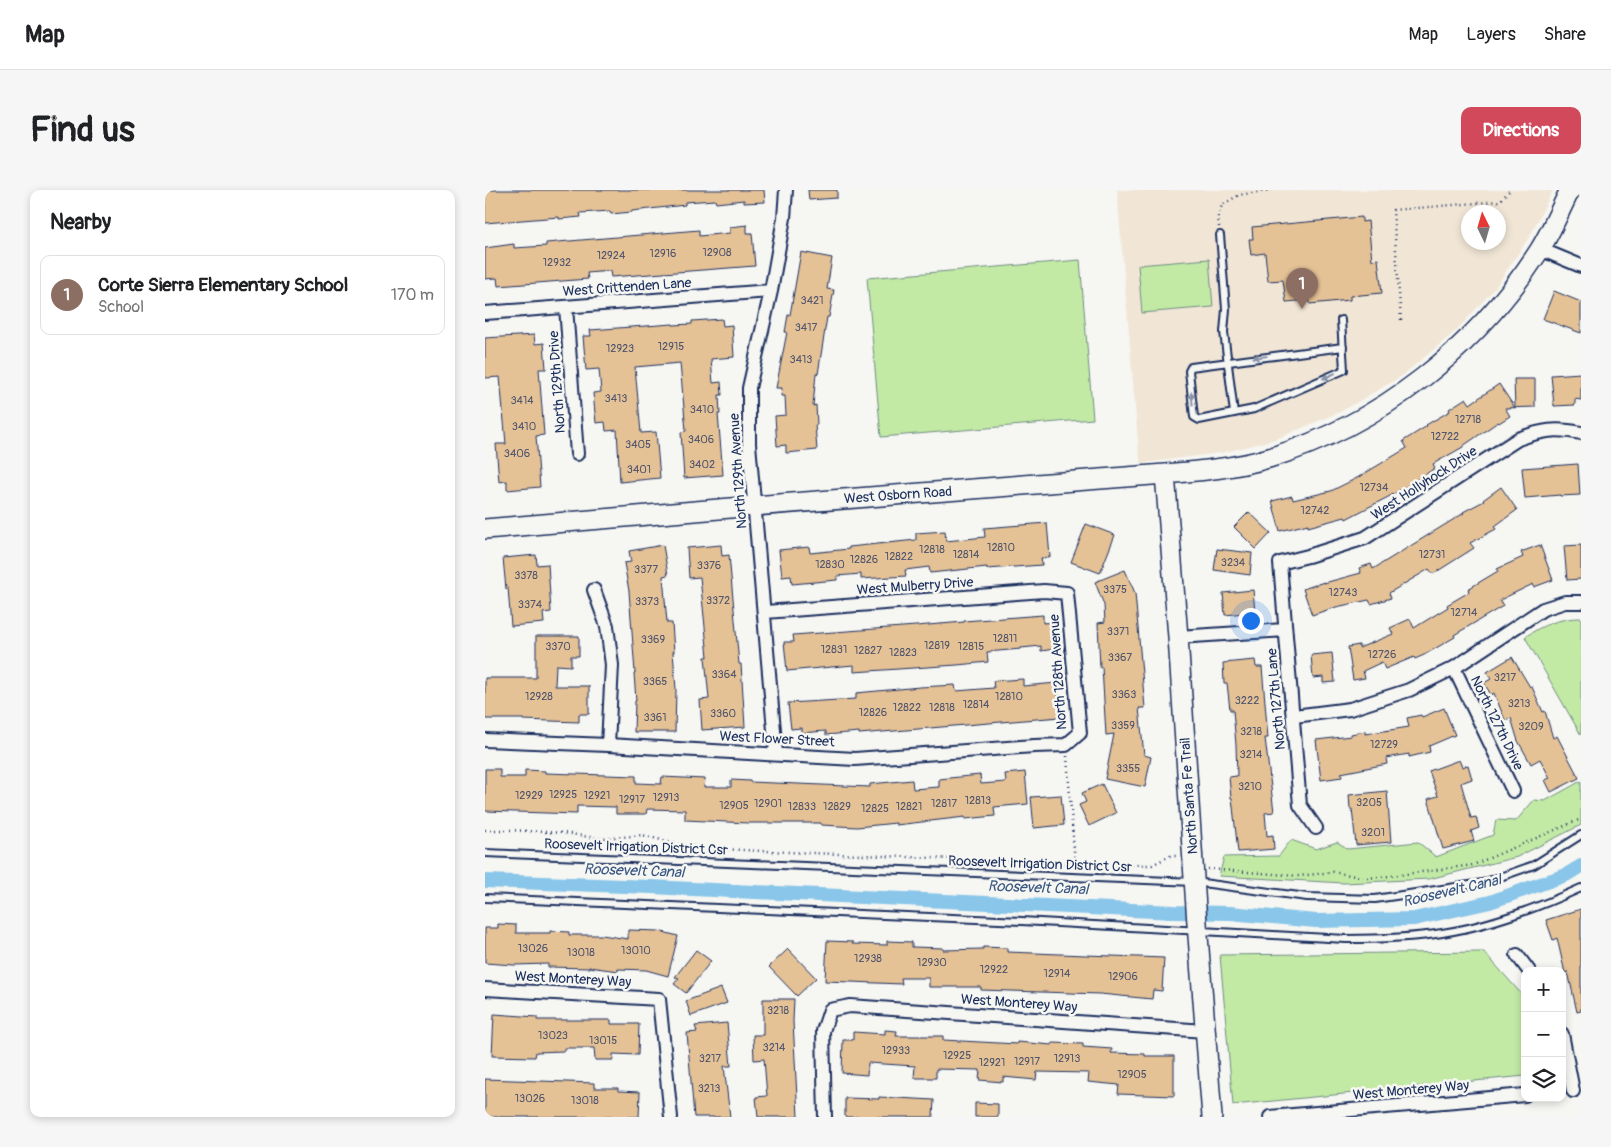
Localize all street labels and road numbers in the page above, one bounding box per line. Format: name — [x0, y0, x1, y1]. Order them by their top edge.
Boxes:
street label: West Crittenden Lane — [562, 274, 692, 300]
street label: North 129th Drive — [545, 330, 569, 434]
street label: North 129th Avenue — [725, 412, 751, 529]
street label: West Hollyhock Drive — [1368, 442, 1480, 524]
street label: West Osborn Road — [843, 483, 953, 507]
street label: West Mulberry Drive — [856, 573, 974, 599]
street label: North 128th Avenue — [1045, 614, 1071, 730]
street label: North 127th Lane — [1263, 647, 1289, 751]
street label: North 127th Drive — [1467, 673, 1527, 773]
street label: West Flower Street — [719, 727, 835, 751]
street label: North Santa Fe Trail — [1176, 737, 1202, 855]
street label: Roosevelt Irrigation District Csr — [544, 835, 728, 859]
street label: Roosevelt Irrigation District Csr — [948, 852, 1132, 876]
street label: West Monterey Way — [514, 967, 632, 991]
street label: West Monterey Way — [960, 990, 1078, 1016]
street label: West Monterey Way — [1352, 1076, 1470, 1104]

